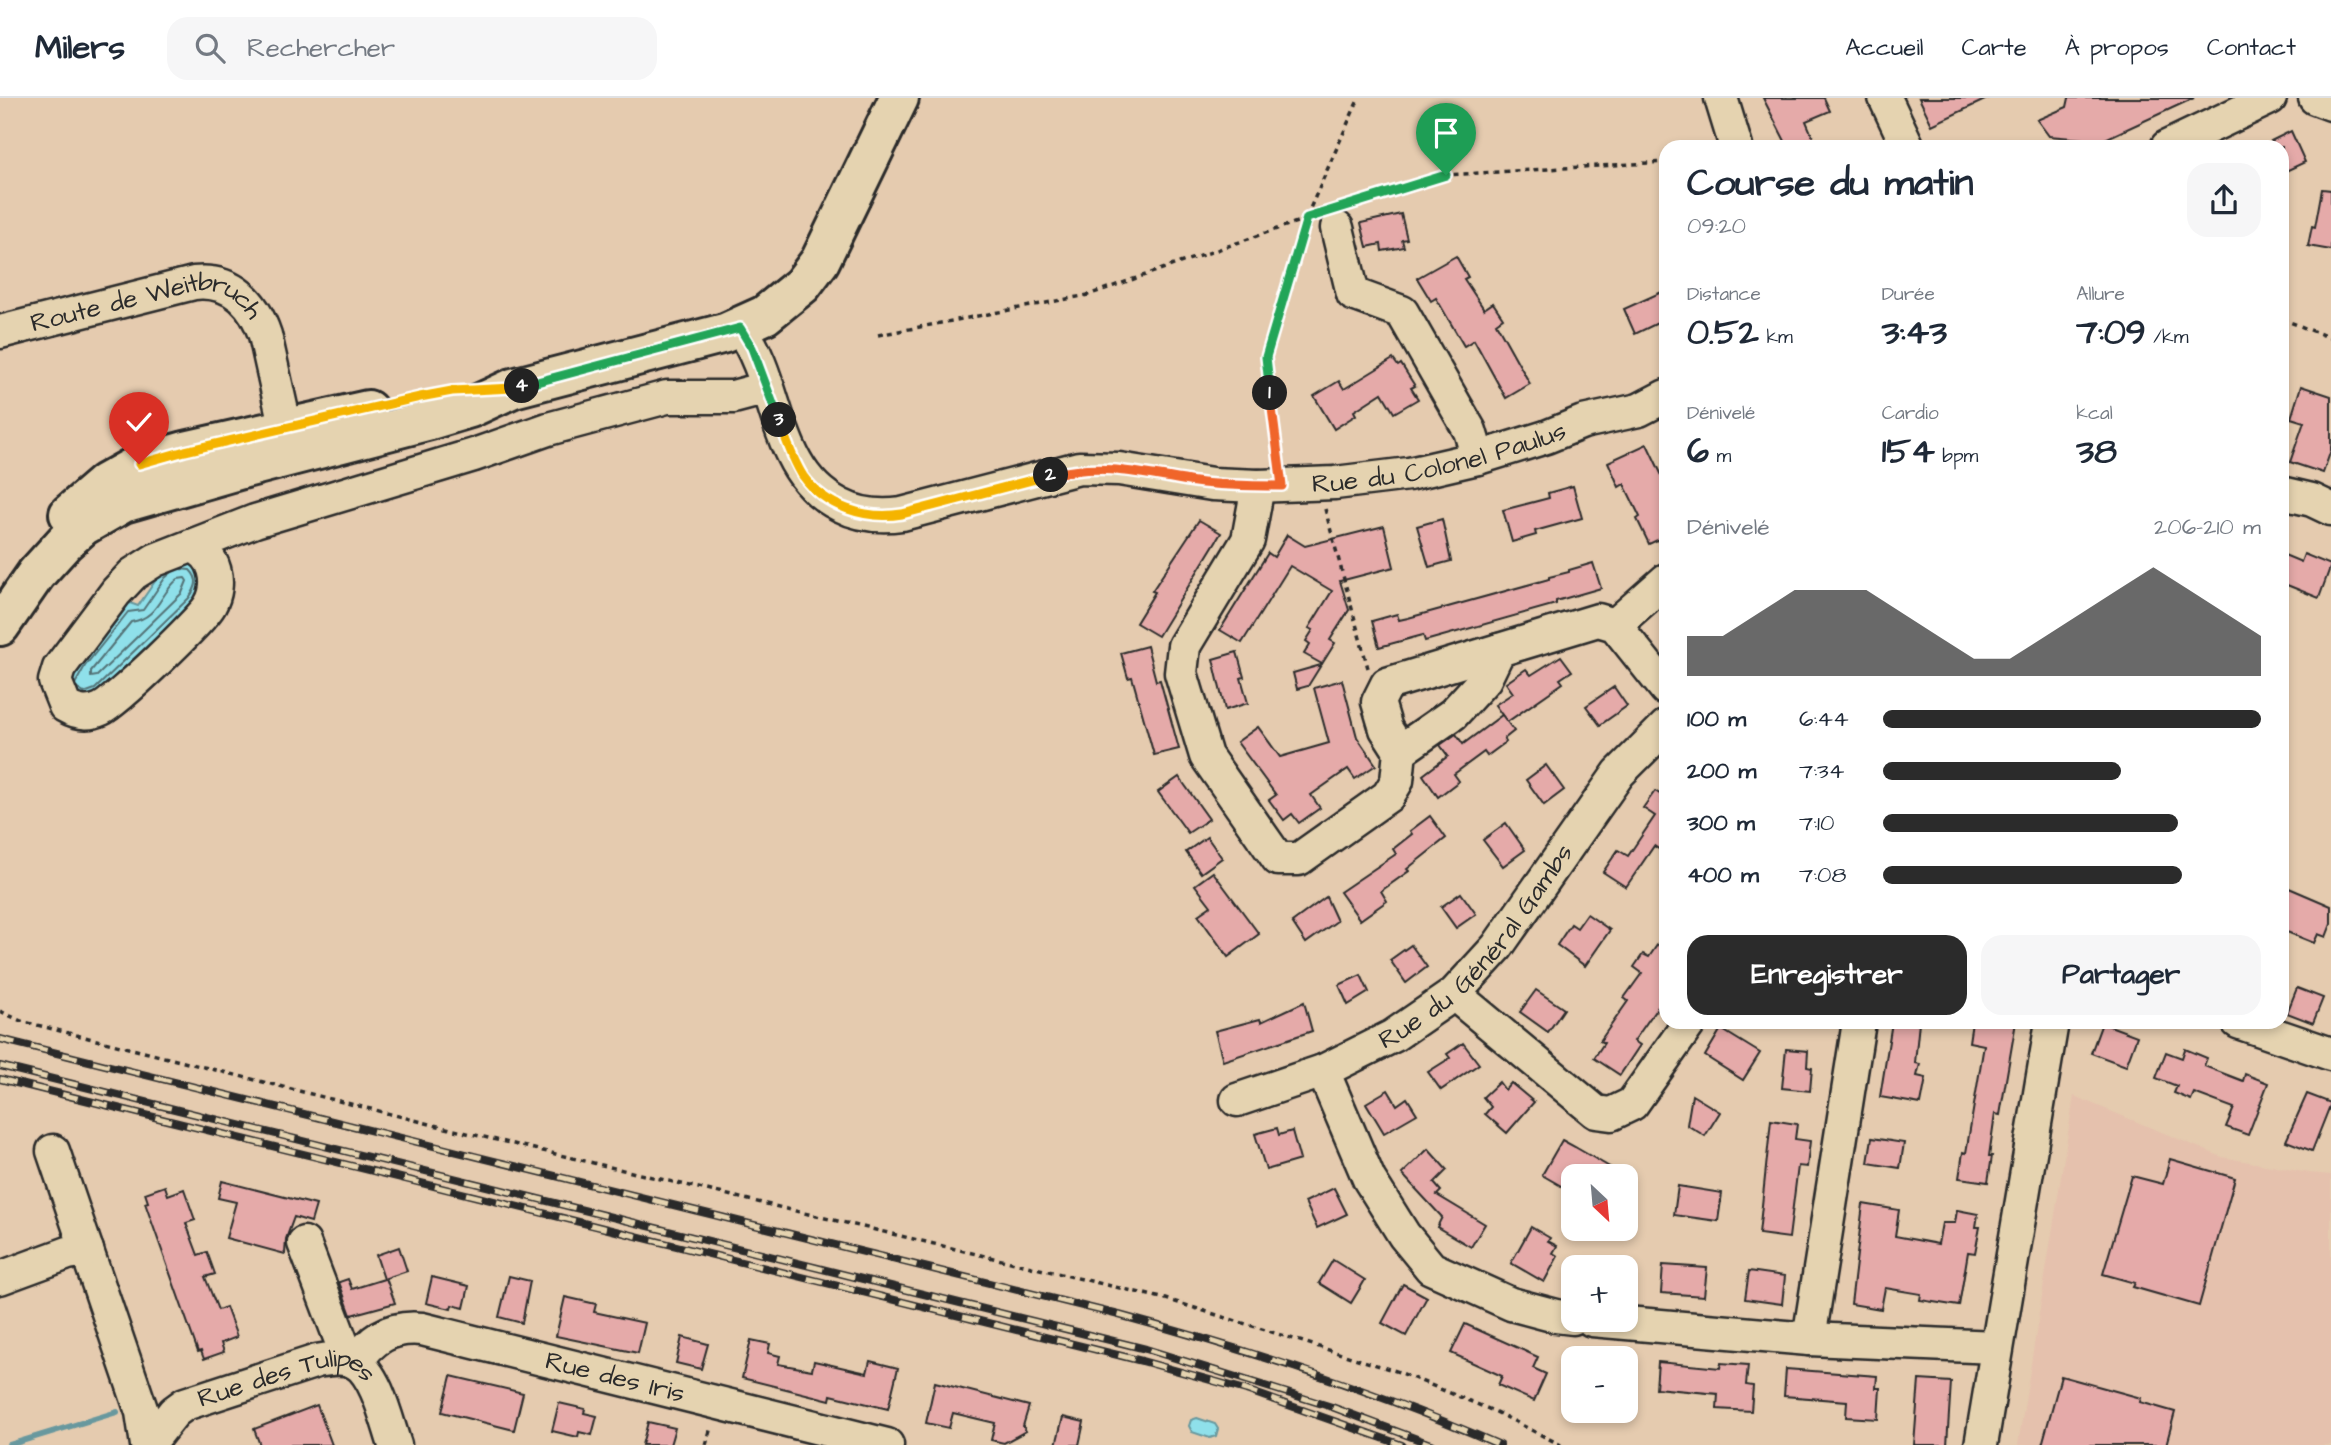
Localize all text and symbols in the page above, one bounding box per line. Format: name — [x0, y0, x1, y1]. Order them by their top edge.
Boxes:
search box — [167, 17, 657, 80]
text: Milers — [35, 25, 125, 71]
icon: search — [191, 29, 229, 67]
text: Rechercher — [247, 30, 395, 66]
text: Accueil — [1845, 31, 1924, 65]
text: Carte — [1962, 31, 2027, 65]
text: À propos — [2065, 31, 2169, 65]
text: Contact — [2207, 31, 2296, 65]
pin — [1416, 103, 1476, 175]
icon: arrive — [1427, 114, 1465, 152]
text: Course du matin — [1687, 158, 1973, 210]
button: share — [2187, 163, 2261, 237]
text: 09:20 — [1687, 210, 1746, 242]
text: Route de Weitbruch — [27, 264, 272, 342]
text: Distance — [1687, 281, 1761, 308]
text: Durée — [1882, 281, 1935, 308]
text: Allure — [2076, 281, 2125, 308]
text: 0.52 — [1687, 308, 1759, 357]
text: 3:43 — [1882, 308, 1947, 357]
text: 7:09 — [2076, 308, 2146, 357]
street label: Route de Weitbruch — [19, 311, 263, 343]
text: km — [1759, 324, 1793, 351]
text: /km — [2146, 324, 2188, 351]
pin: 4 — [504, 368, 540, 404]
text: 4 — [515, 372, 528, 399]
pin: 1 — [1252, 376, 1288, 410]
text: 1 — [1268, 379, 1271, 406]
pin — [109, 392, 169, 464]
text: Dénivelé — [1687, 400, 1755, 427]
text: Cardio — [1882, 400, 1939, 427]
text: kcal — [2076, 400, 2113, 427]
pin: 3 — [762, 402, 796, 438]
icon: check — [120, 403, 158, 441]
text: 3 — [774, 406, 783, 433]
street label: Rue du Colonel Paulus — [1311, 413, 1572, 502]
text: 6 — [1687, 427, 1709, 476]
text: 154 — [1882, 427, 1935, 476]
text: 38 — [2076, 427, 2117, 476]
text: m — [1709, 443, 1731, 470]
text: bpm — [1935, 443, 1978, 470]
pin: 2 — [1034, 458, 1068, 492]
text: 2 — [1045, 461, 1056, 488]
text: Dénivelé — [1687, 511, 1770, 543]
text: 206–210 m — [2154, 511, 2261, 543]
text: 100 m — [1687, 703, 1746, 735]
text: 6:44 — [1799, 703, 1849, 735]
text: 200 m — [1687, 755, 1756, 787]
text: 7:34 — [1799, 755, 1844, 787]
text: 300 m — [1687, 807, 1755, 839]
text: 7:10 — [1799, 807, 1834, 839]
street label: Rue du Général Gambs — [1373, 837, 1582, 1058]
text: 400 m — [1687, 859, 1759, 891]
text: 7:08 — [1799, 859, 1846, 891]
button: Enregistrer — [1687, 935, 1967, 1015]
button: Partager — [1981, 935, 2261, 1015]
north arrow — [1561, 1164, 1638, 1241]
map controls — [1561, 1164, 1638, 1423]
button: + — [1561, 1255, 1638, 1332]
street label: Rue des Tulipes — [193, 1340, 385, 1417]
street label: Rue des Iris — [542, 1342, 689, 1412]
button: − — [1561, 1346, 1638, 1423]

